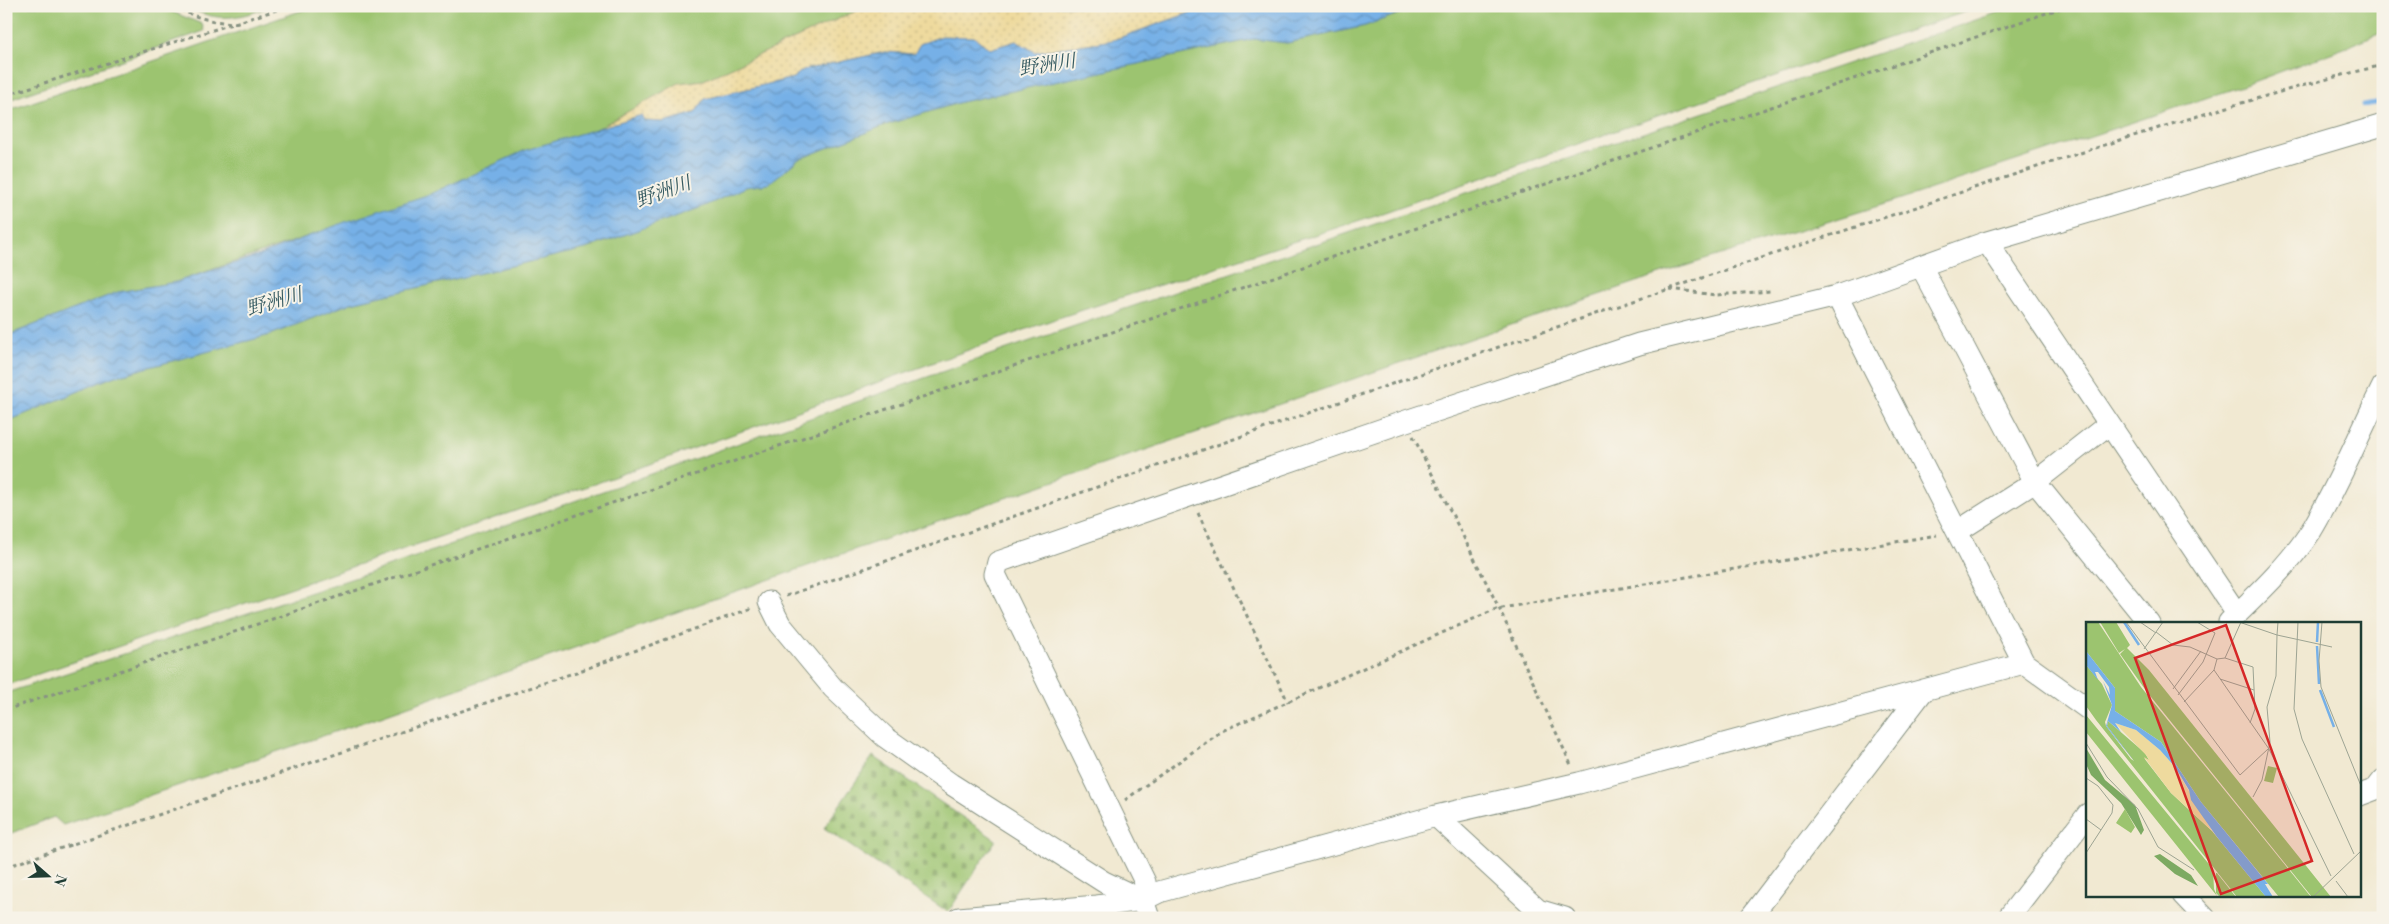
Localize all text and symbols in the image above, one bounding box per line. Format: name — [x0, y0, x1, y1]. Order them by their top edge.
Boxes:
water label: 野洲川 — [1017, 48, 1079, 81]
water label: 野洲川 — [632, 170, 696, 213]
water label: 野洲川 — [244, 282, 307, 321]
inset map — [2086, 622, 2362, 896]
north arrow — [22, 852, 72, 902]
text: N — [49, 872, 70, 888]

